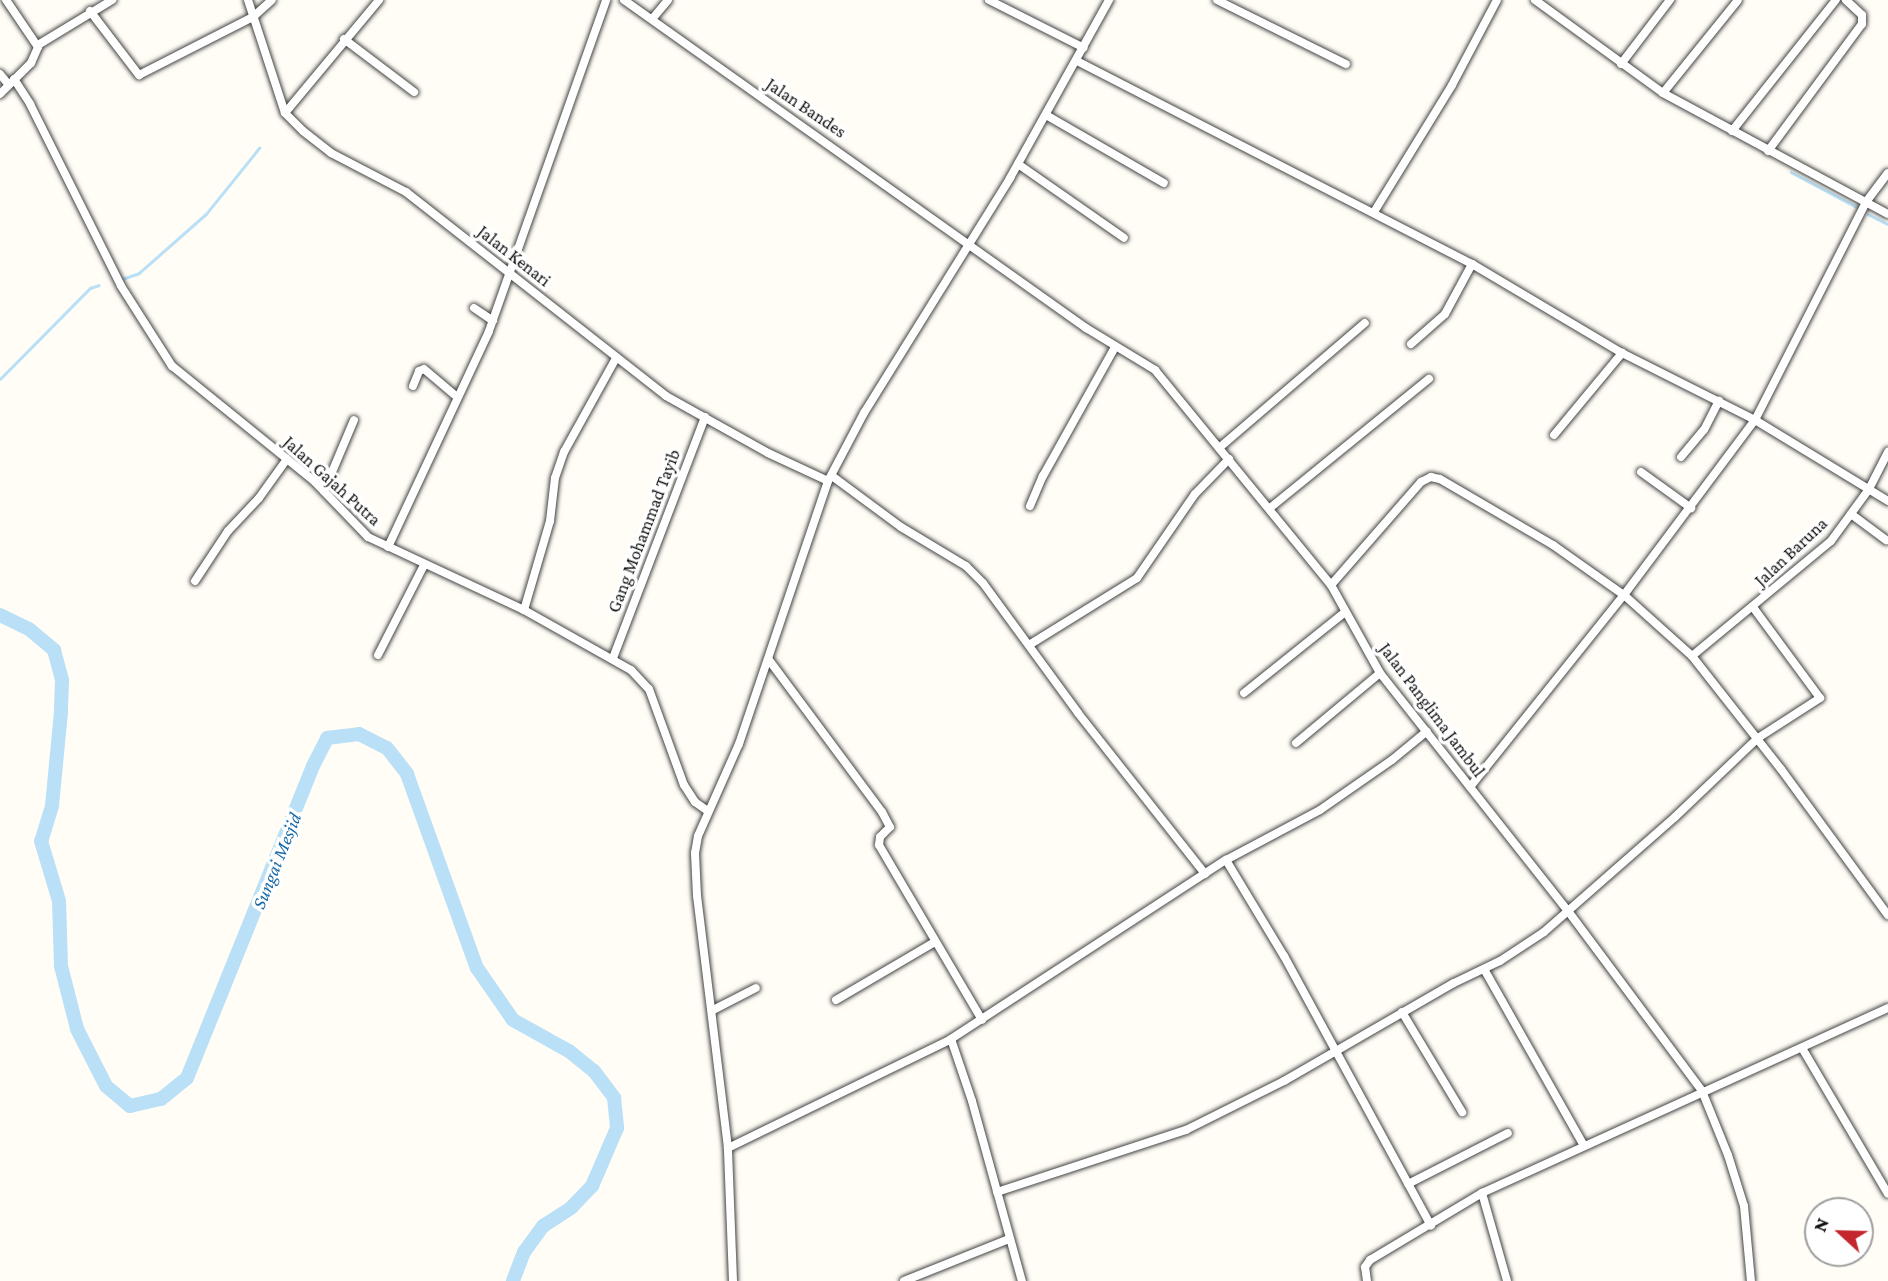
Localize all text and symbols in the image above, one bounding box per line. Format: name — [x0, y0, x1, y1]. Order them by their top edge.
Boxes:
street label: Jalan Bandes — [762, 73, 850, 143]
street label: Jalan Kenari — [473, 221, 555, 291]
street label: Jalan Gajah Putra — [279, 431, 385, 531]
street label: Gang Mohammad Tayib — [603, 446, 685, 616]
street label: Jalan Baruna — [1750, 513, 1832, 591]
street label: Jalan Panglima Jambul — [1374, 639, 1490, 781]
water label: Sungai Mesjid — [247, 810, 307, 912]
north arrow — [1804, 1197, 1874, 1267]
text: N — [1809, 1215, 1833, 1235]

